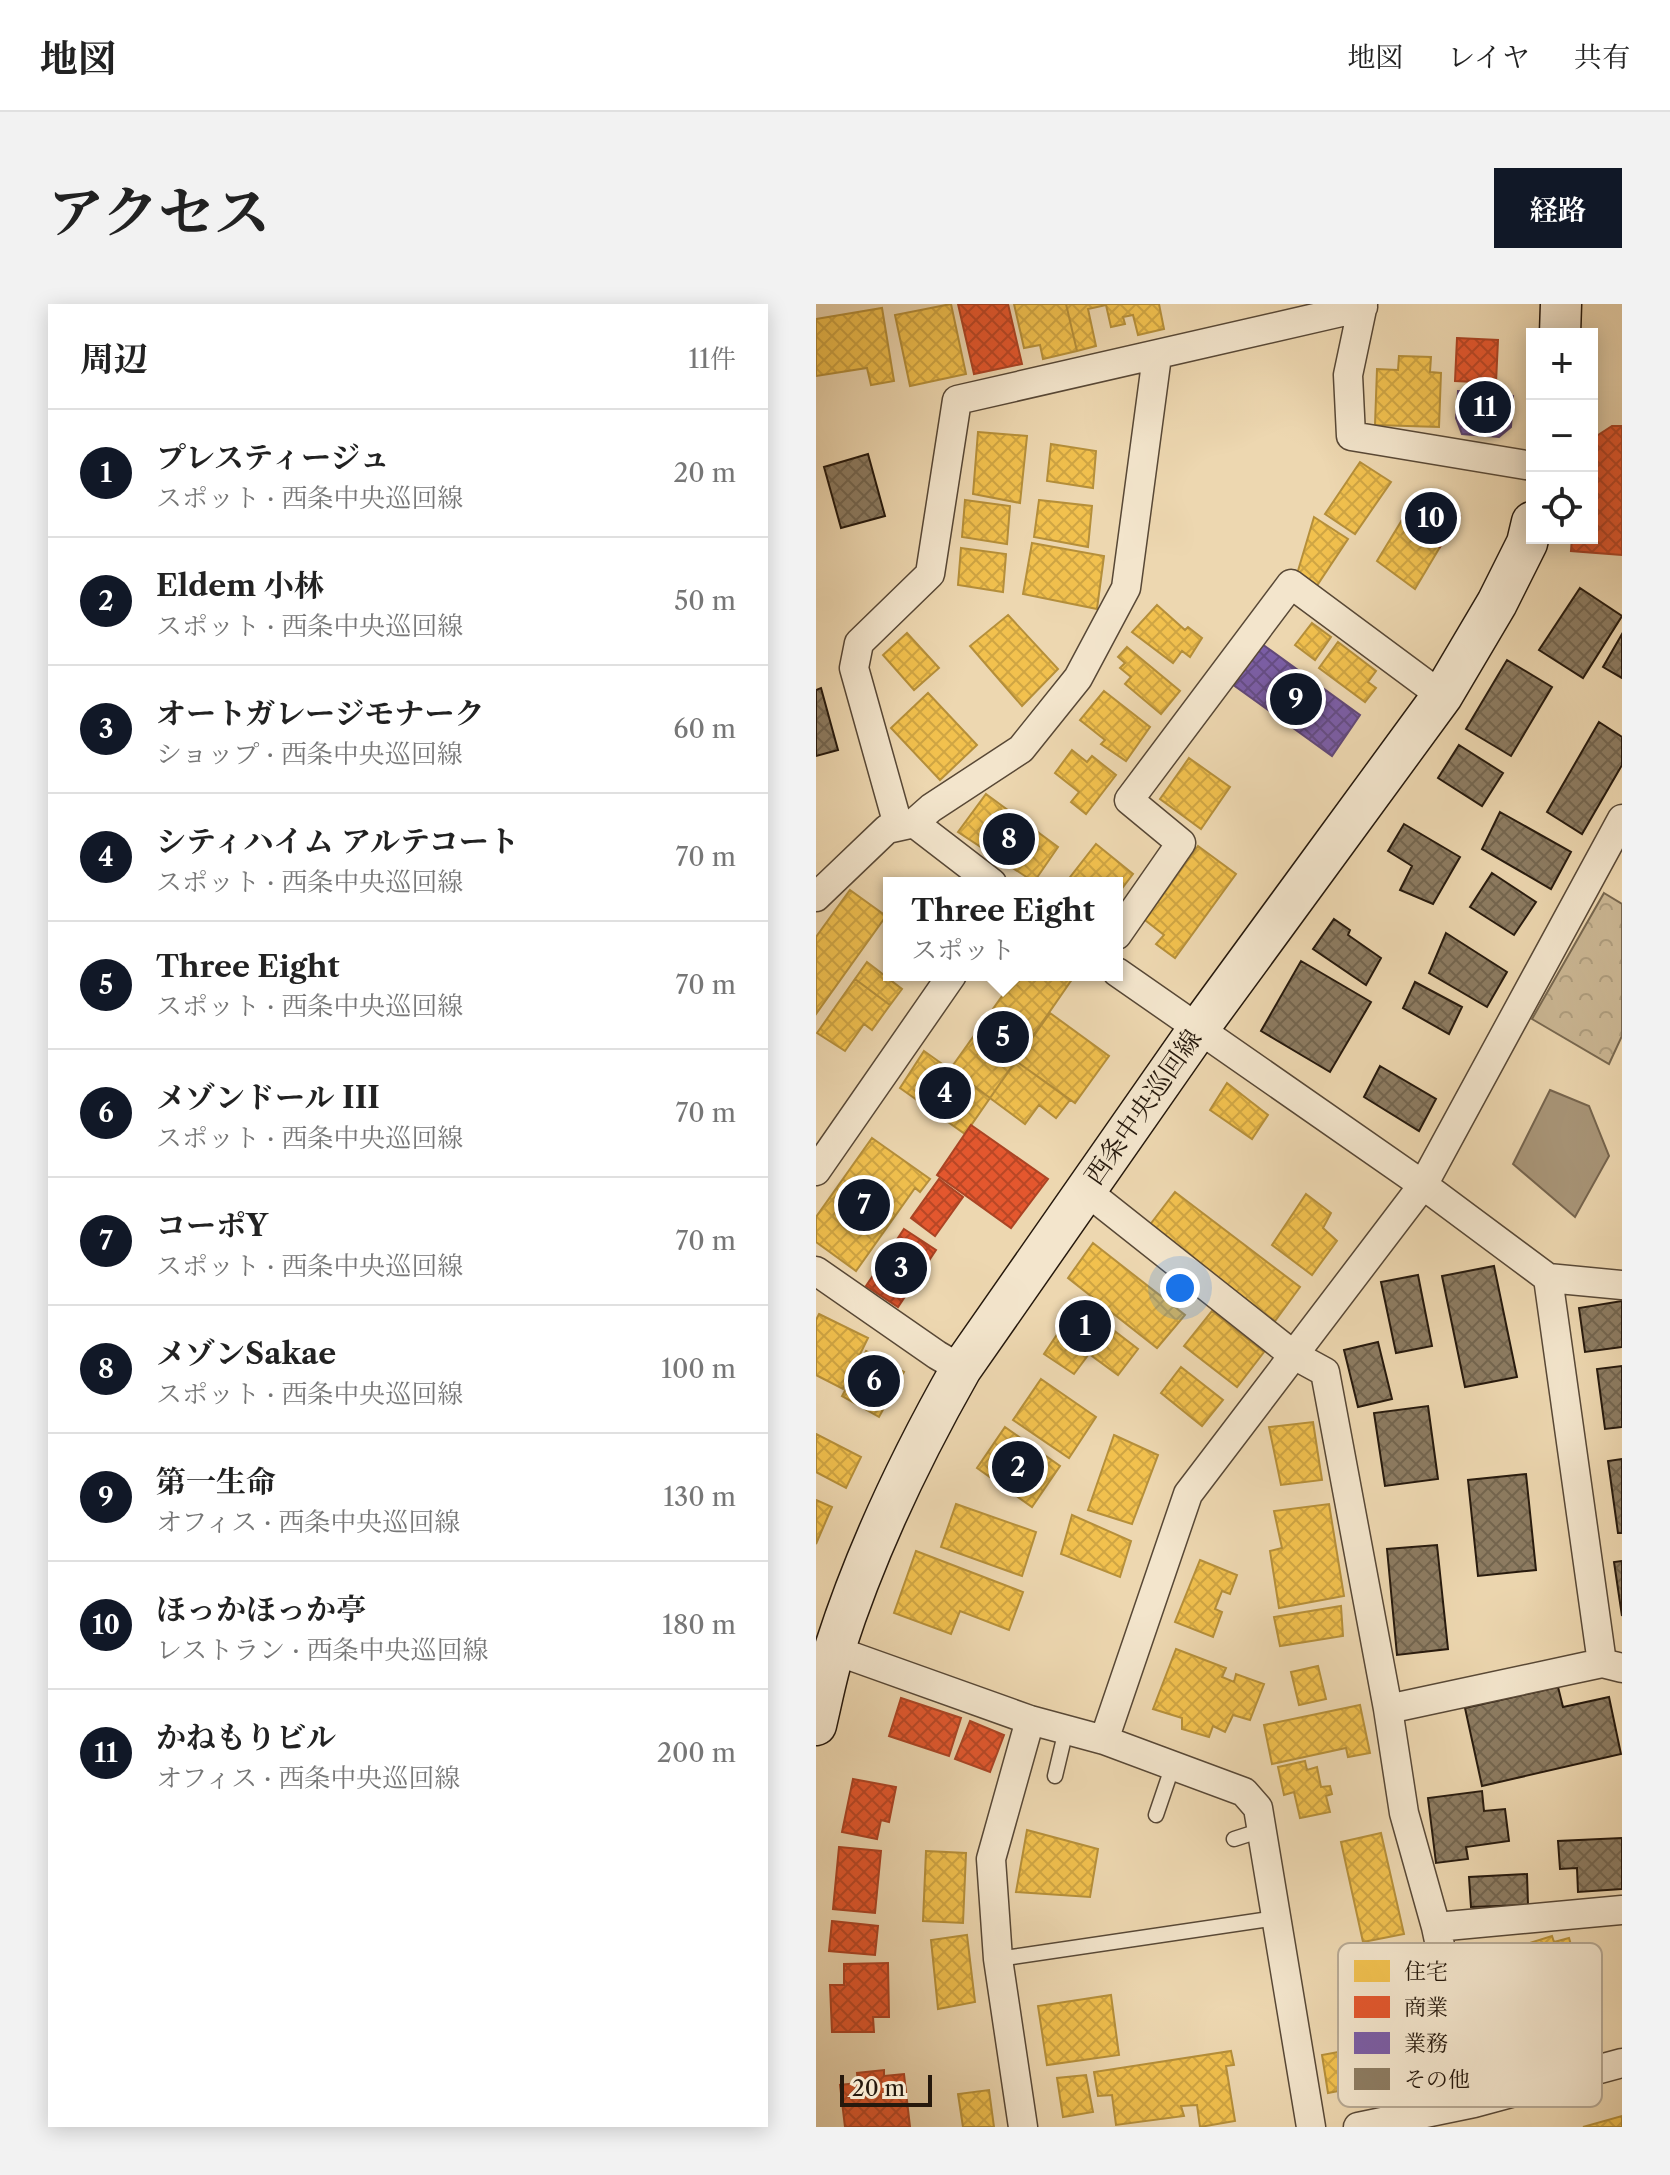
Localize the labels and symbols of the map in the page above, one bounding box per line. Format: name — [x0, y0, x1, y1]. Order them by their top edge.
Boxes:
pin: 11 — [1459, 377, 1511, 437]
pin: 10 — [1405, 488, 1457, 548]
pin: 9 — [1270, 669, 1322, 729]
pin: 8 — [983, 809, 1035, 869]
pin: 5 — [977, 1007, 1029, 1067]
street label: 西条中央巡回線 — [1078, 1023, 1208, 1191]
pin: 4 — [919, 1063, 971, 1123]
pin: 7 — [838, 1175, 890, 1235]
pin: 3 — [875, 1238, 927, 1298]
your location — [1160, 1268, 1200, 1308]
pin: 1 — [1059, 1296, 1111, 1356]
pin: 6 — [848, 1351, 900, 1411]
pin: 2 — [992, 1437, 1044, 1497]
legend — [1338, 1943, 1602, 2107]
text: 住宅 — [1404, 1958, 1448, 1985]
text: 商業 — [1404, 1994, 1448, 2021]
text: 業務 — [1404, 2030, 1448, 2057]
text: その他 — [1404, 2066, 1470, 2093]
scale bar — [840, 2071, 932, 2107]

